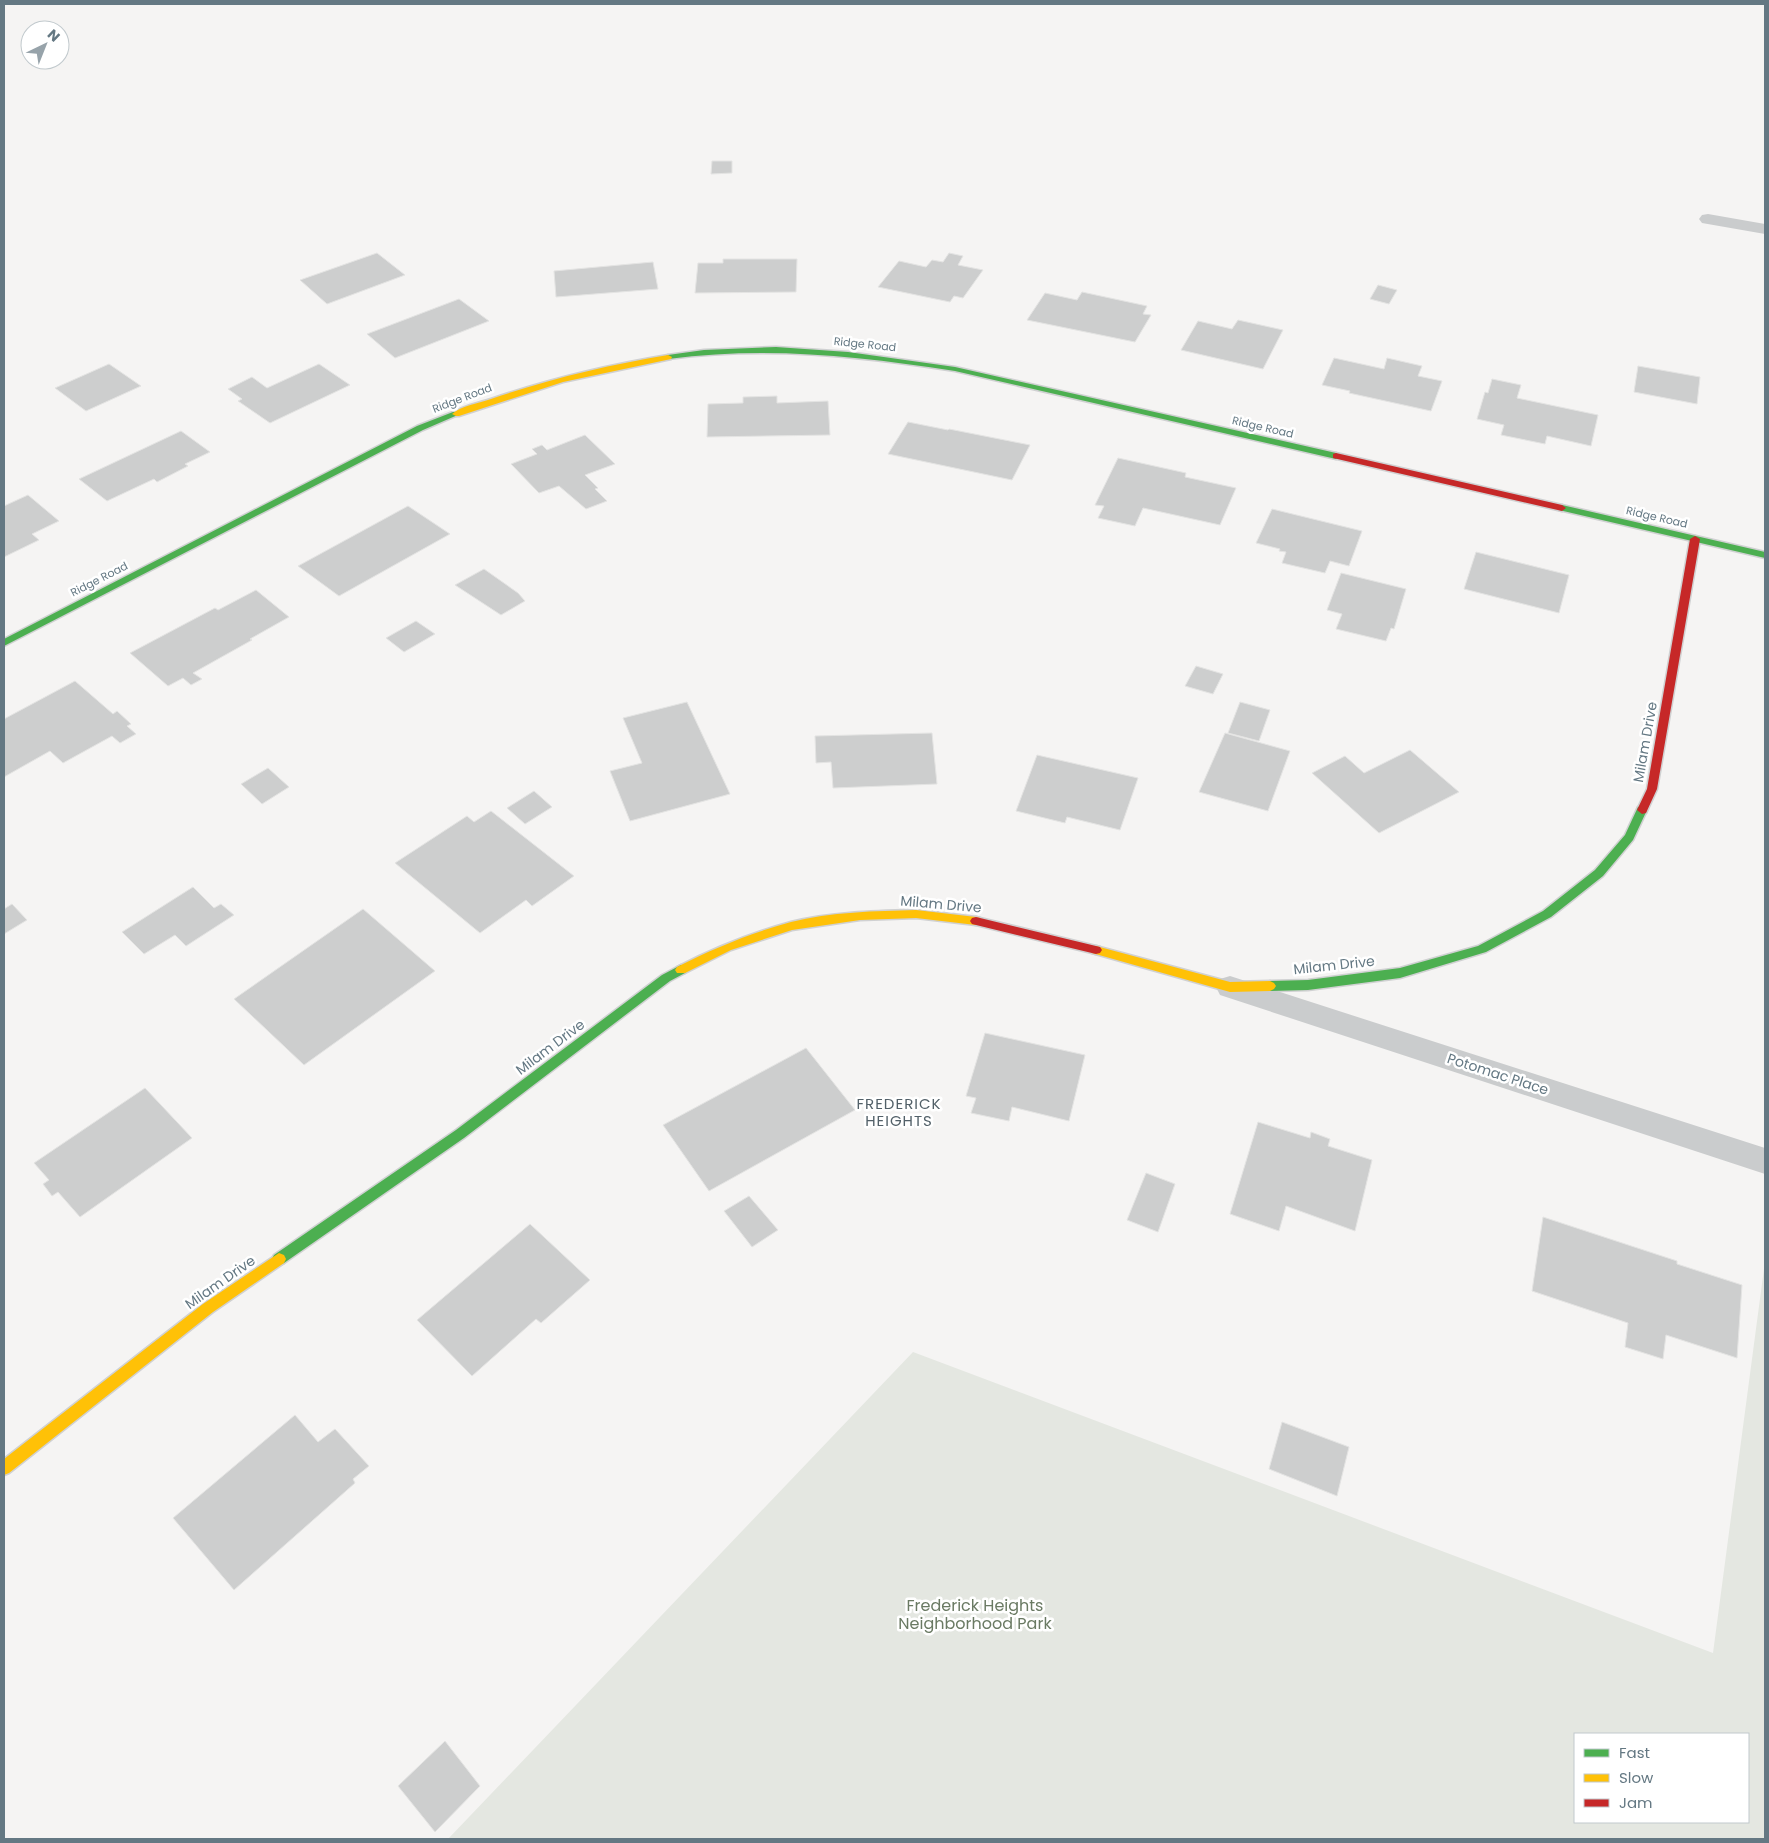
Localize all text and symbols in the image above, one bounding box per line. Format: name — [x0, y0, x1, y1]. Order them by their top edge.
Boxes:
north arrow — [20, 20, 70, 70]
text: N — [43, 25, 65, 46]
street label: Ridge Road — [833, 333, 897, 355]
street label: Ridge Road — [430, 379, 494, 417]
street label: Ridge Road — [1231, 412, 1295, 442]
street label: Ridge Road — [1625, 502, 1689, 532]
street label: Ridge Road — [67, 558, 131, 600]
street label: Milam Drive — [1628, 700, 1662, 784]
street label: Milam Drive — [899, 890, 983, 918]
street label: Milam Drive — [1292, 951, 1376, 979]
street label: Milam Drive — [511, 1014, 589, 1080]
street label: Potomac Place — [1445, 1048, 1552, 1100]
district label: FREDERICK HEIGHTS — [856, 1093, 942, 1131]
street label: Milam Drive — [181, 1250, 259, 1314]
park label: Frederick Heights Neighborhood Park — [898, 1594, 1052, 1635]
legend — [1574, 1733, 1749, 1823]
text: Fast — [1619, 1742, 1650, 1763]
text: Slow — [1619, 1767, 1654, 1788]
text: Jam — [1619, 1792, 1653, 1813]

